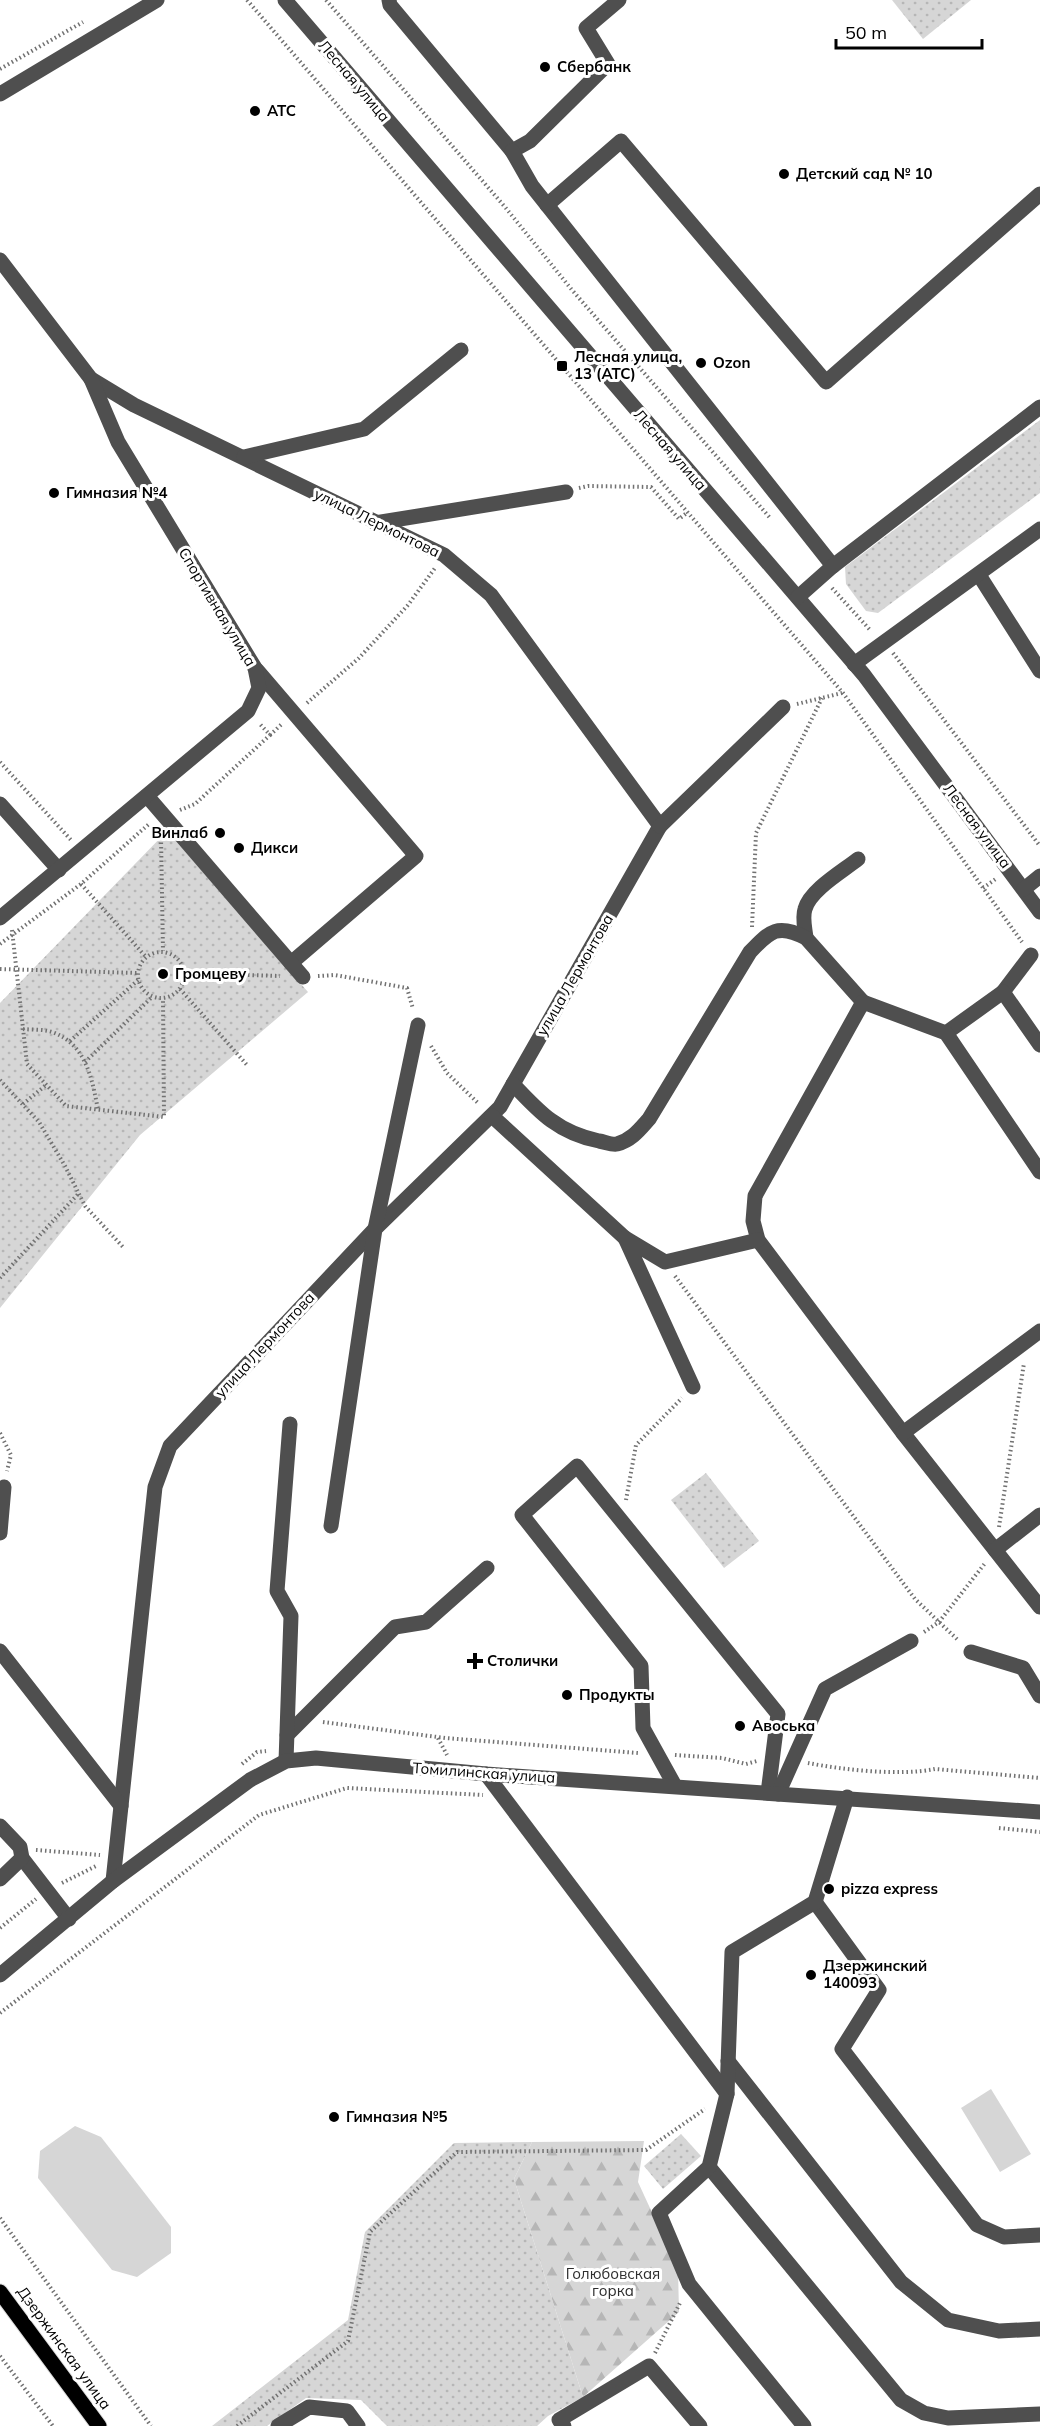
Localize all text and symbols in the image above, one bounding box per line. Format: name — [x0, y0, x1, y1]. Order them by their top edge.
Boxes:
scale bar — [836, 12, 982, 50]
text: 50 m — [845, 21, 887, 44]
street label: Лесная улица — [315, 36, 394, 126]
place label: Сбербанк — [557, 57, 631, 76]
marker: Сбербанк — [538, 60, 552, 74]
place label: АТС — [267, 101, 296, 120]
marker: АТС — [248, 104, 262, 118]
place label: Детский сад № 10 — [796, 164, 933, 183]
marker: Детский сад № 10 — [777, 167, 791, 181]
place label: Лесная улица, 13 (АТС) — [574, 347, 682, 383]
place label: Ozon — [713, 353, 750, 372]
marker: Ozon — [694, 356, 708, 370]
marker: Лесная улица, 13 (АТС) — [555, 359, 569, 373]
street label: Лесная улица — [630, 405, 711, 494]
place label: Гимназия №4 — [66, 483, 167, 502]
street label: улица Лермонтова — [311, 484, 443, 561]
marker: Гимназия №4 — [47, 486, 61, 500]
street label: Спортивная улица — [174, 544, 260, 670]
street label: Лесная улица — [939, 780, 1015, 872]
place label: Винлаб — [151, 823, 208, 842]
marker: Винлаб — [213, 826, 227, 840]
place label: Дикси — [251, 838, 298, 857]
marker: Дикси — [232, 841, 246, 855]
street label: улица Лермонтова — [532, 911, 617, 1039]
place label: Громцеву — [175, 964, 247, 983]
marker: Громцеву — [156, 967, 170, 981]
street label: улица Лермонтова — [211, 1288, 318, 1401]
place label: Столички — [487, 1651, 558, 1670]
marker: Столички — [468, 1654, 482, 1668]
place label: Продукты — [579, 1685, 655, 1704]
marker: Продукты — [560, 1688, 574, 1702]
place label: Авоська — [752, 1716, 815, 1735]
marker: Авоська — [733, 1719, 747, 1733]
street label: Томилинская улица — [412, 1758, 556, 1787]
place label: pizza express — [841, 1879, 938, 1898]
marker: pizza express — [822, 1882, 836, 1896]
place label: Дзержинский 140093 — [823, 1956, 927, 1992]
marker: Дзержинский 140093 — [804, 1968, 818, 1982]
place label: Гимназия №5 — [346, 2107, 447, 2126]
marker: Гимназия №5 — [327, 2110, 341, 2124]
park label: Голюбовская горка — [566, 2264, 660, 2300]
street label: Дзержинская улица — [13, 2282, 116, 2413]

